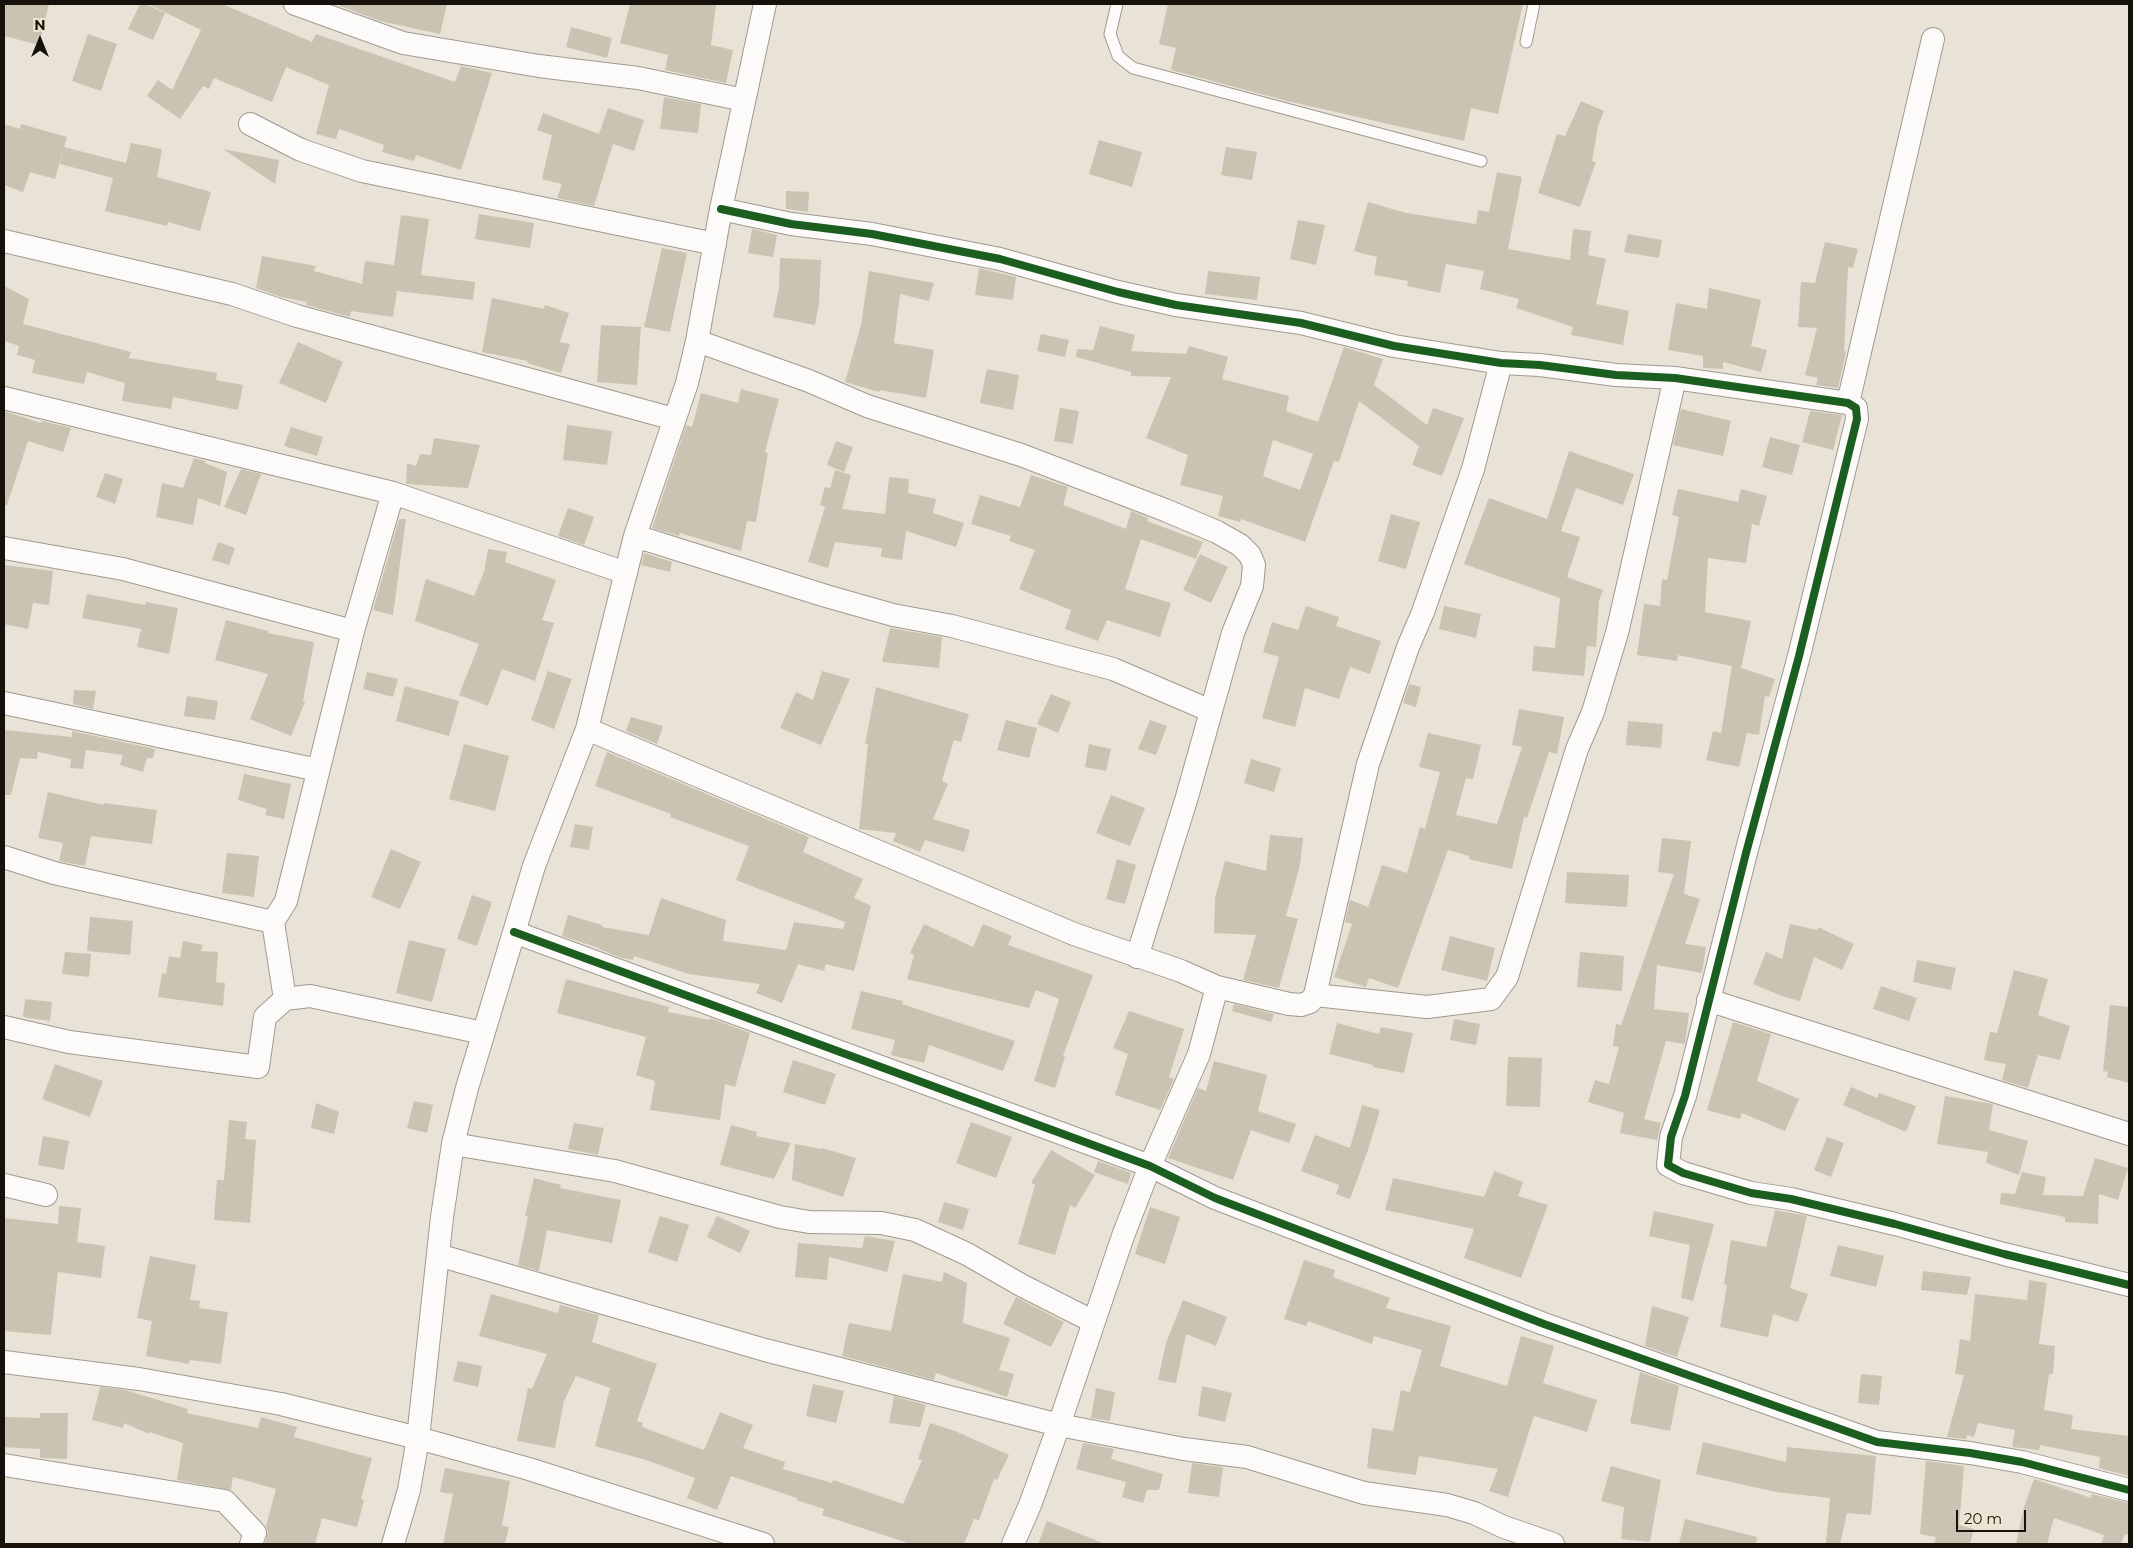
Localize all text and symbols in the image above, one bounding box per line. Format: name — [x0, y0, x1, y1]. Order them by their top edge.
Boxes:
north arrow — [15, 15, 65, 65]
text: N — [34, 16, 46, 34]
scale bar — [1958, 1500, 2028, 1532]
text: 20 m — [1964, 1509, 2002, 1528]

